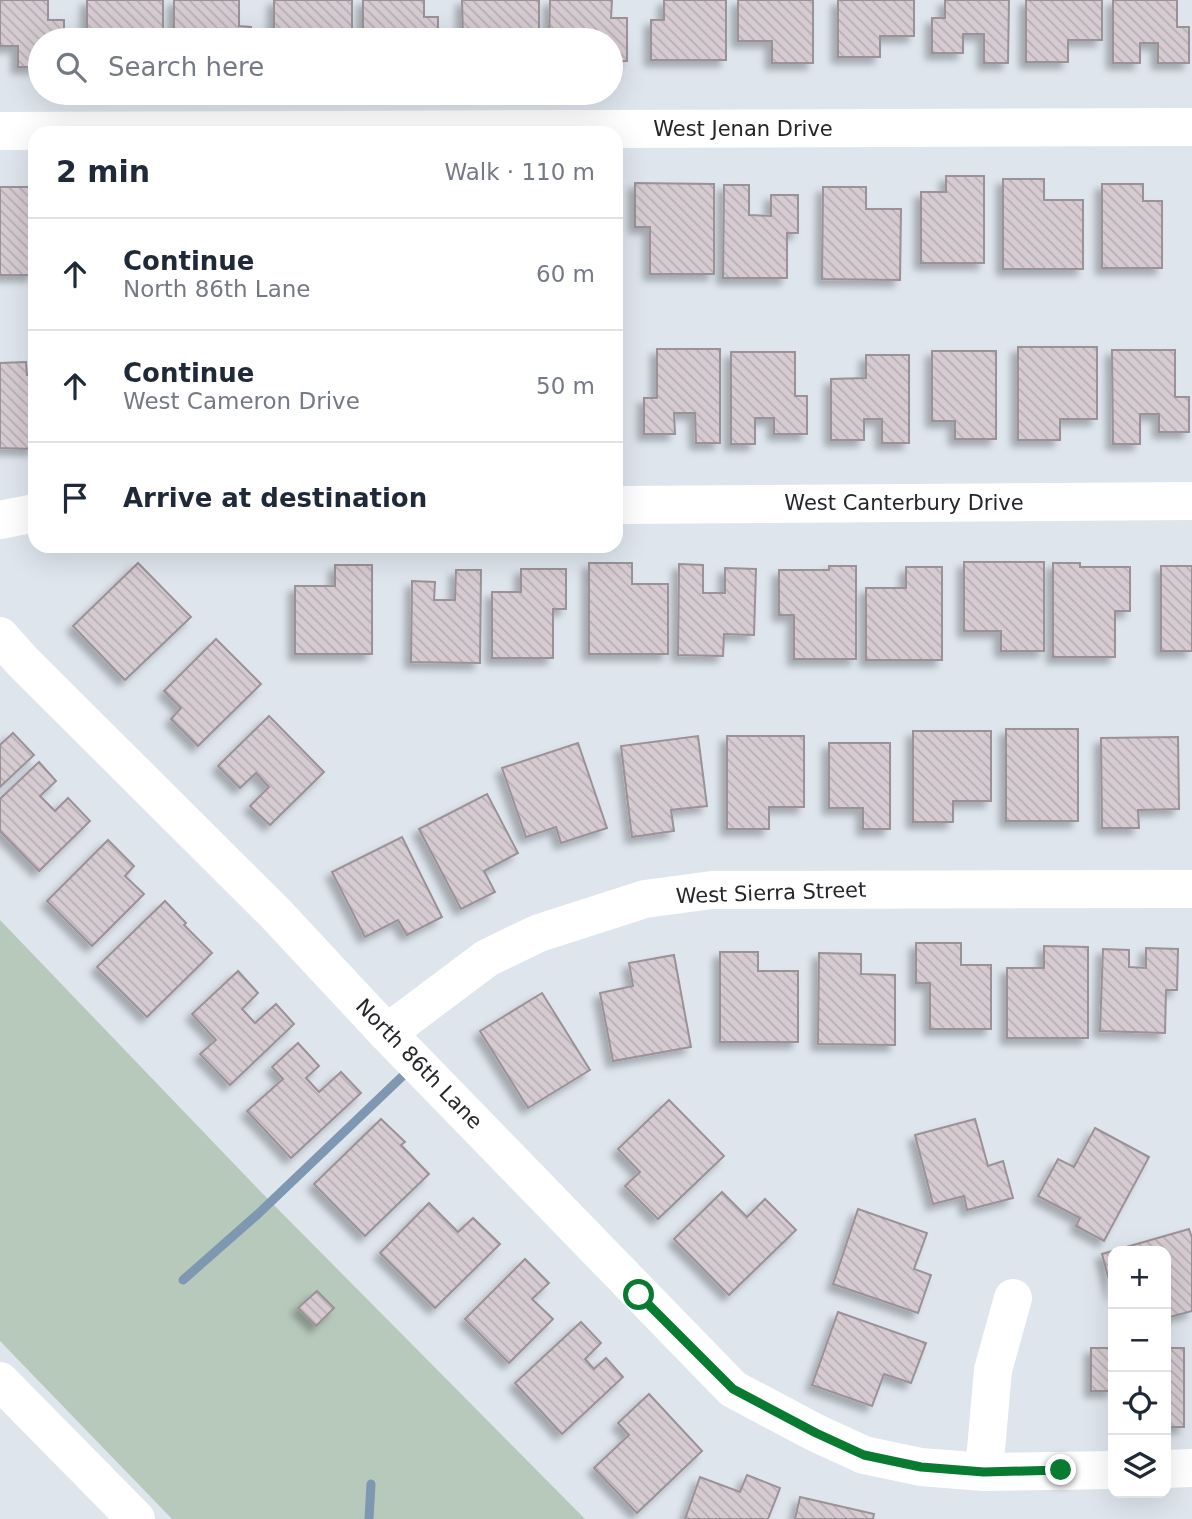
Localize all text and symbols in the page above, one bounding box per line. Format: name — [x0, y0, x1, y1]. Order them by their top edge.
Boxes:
search box — [28, 28, 623, 105]
icon: search — [52, 48, 90, 86]
text: Search here — [108, 52, 264, 82]
street label: West Jenan Drive — [653, 117, 833, 141]
text: 2 min — [56, 154, 150, 189]
text: Walk · 110 m — [444, 159, 595, 185]
text: Continue — [123, 246, 254, 276]
icon: ahead — [56, 255, 94, 293]
text: 60 m — [536, 261, 595, 287]
text: North 86th Lane — [123, 276, 310, 302]
text: Continue — [123, 358, 254, 388]
icon: ahead — [56, 367, 94, 405]
text: 50 m — [536, 373, 595, 399]
text: West Cameron Drive — [123, 388, 360, 414]
icon: arrive — [56, 479, 94, 517]
text: Arrive at destination — [123, 483, 427, 513]
street label: West Canterbury Drive — [784, 491, 1024, 515]
street label: West Sierra Street — [675, 878, 867, 908]
street label: North 86th Lane — [351, 994, 487, 1134]
map controls — [1108, 1246, 1171, 1498]
button: + — [1108, 1246, 1171, 1309]
route start — [623, 1279, 654, 1310]
button: − — [1108, 1309, 1171, 1372]
button: locate — [1108, 1372, 1171, 1435]
button: layers — [1108, 1435, 1171, 1498]
route end — [1045, 1454, 1076, 1485]

